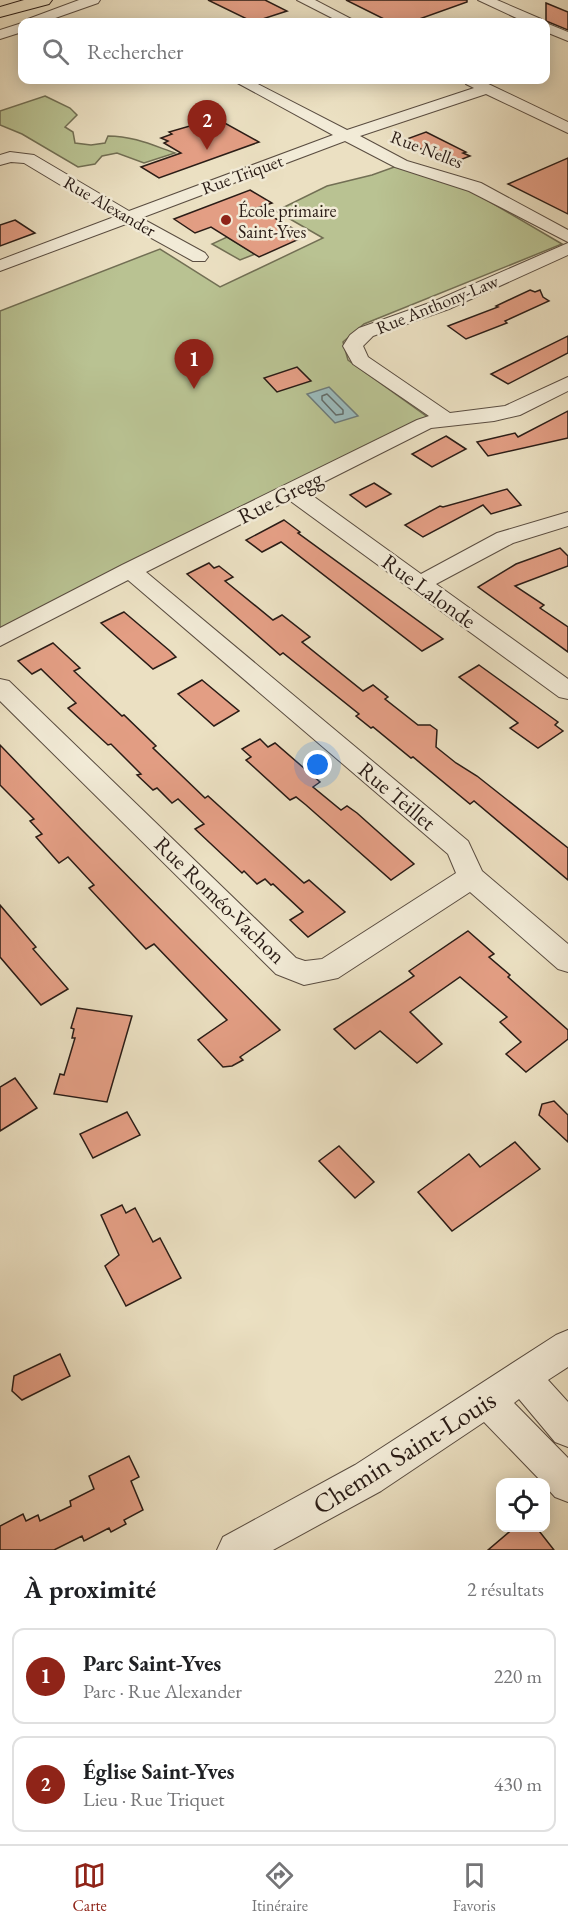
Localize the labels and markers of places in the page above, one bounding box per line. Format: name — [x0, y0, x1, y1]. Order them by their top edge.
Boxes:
pin: 2 — [188, 100, 226, 150]
place label: École primaire Saint-Yves — [238, 199, 337, 243]
marker: École primaire Saint-Yves — [219, 213, 233, 227]
pin: 1 — [174, 340, 214, 389]

